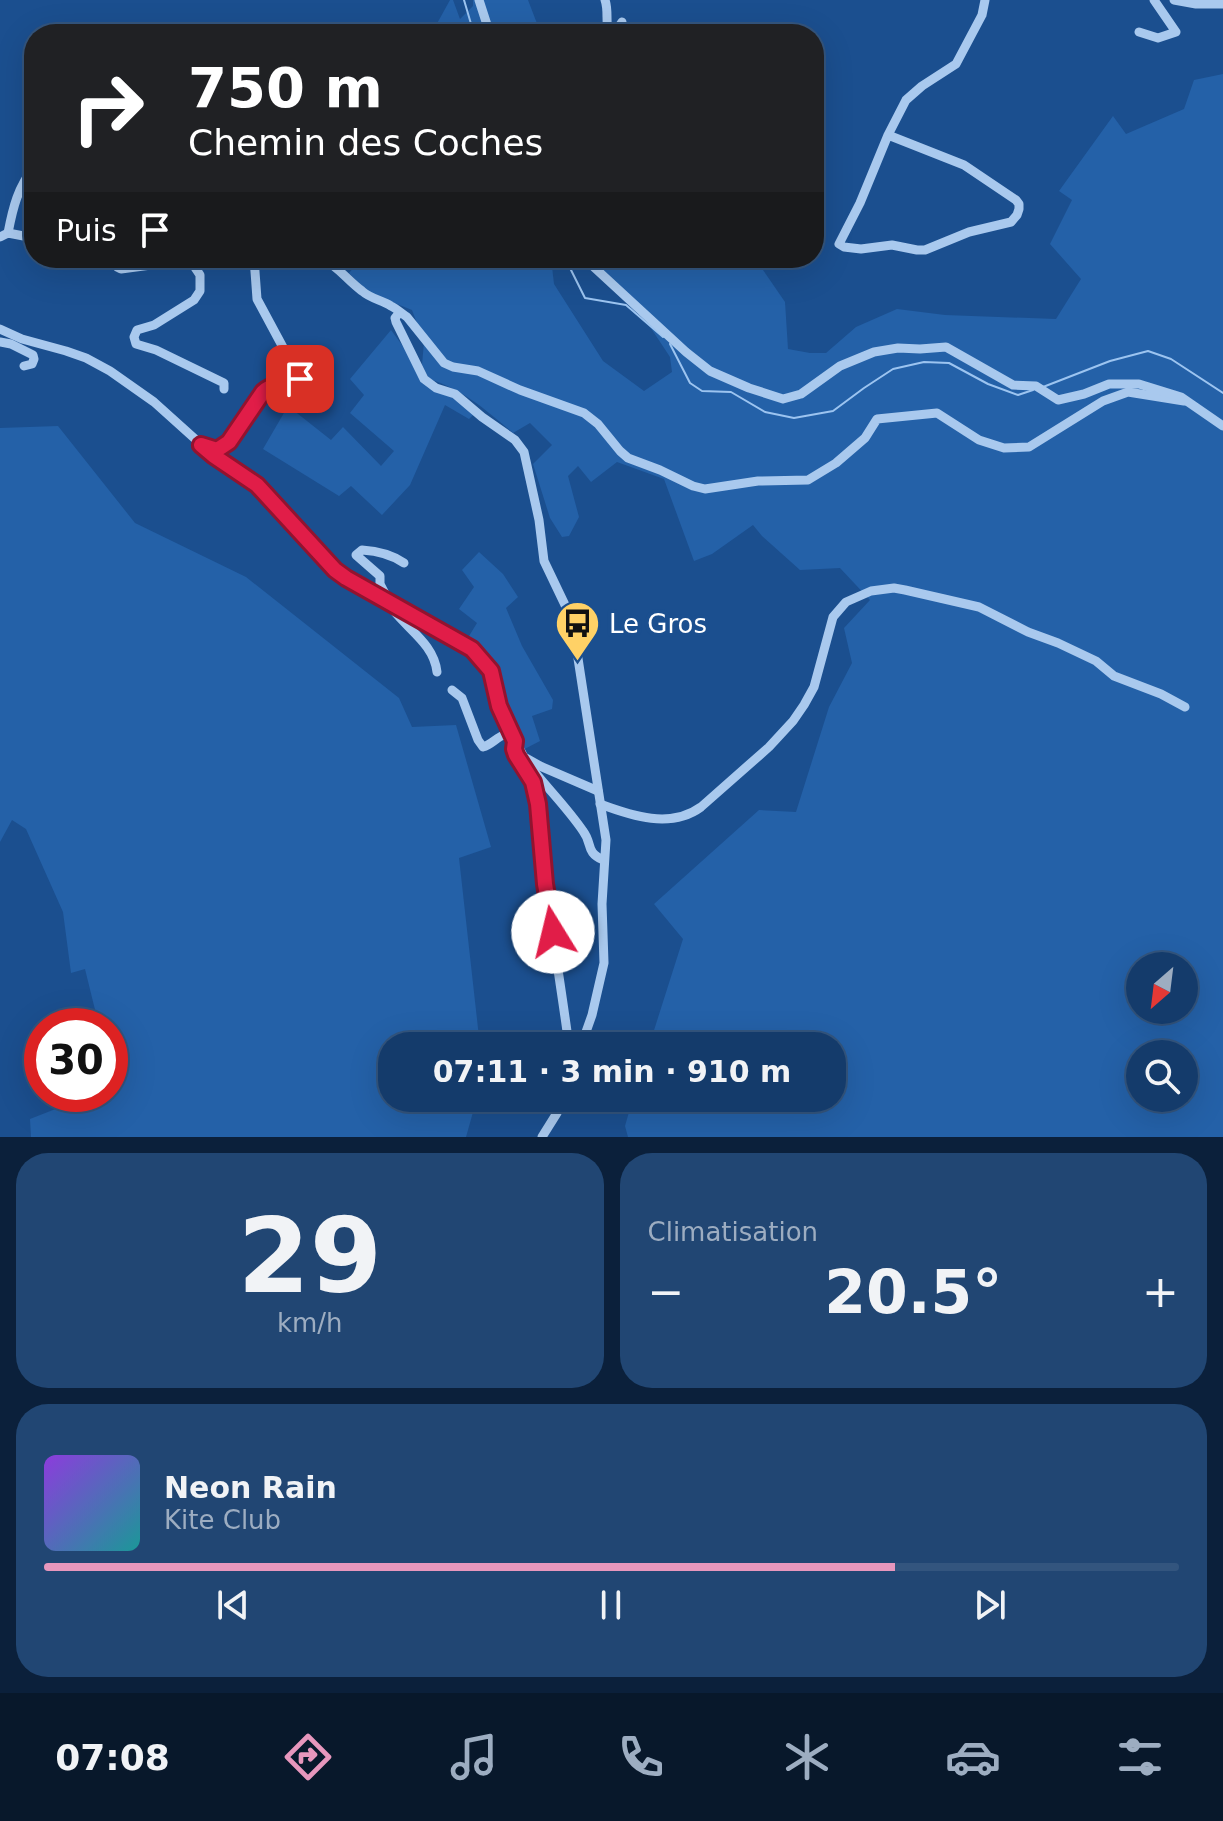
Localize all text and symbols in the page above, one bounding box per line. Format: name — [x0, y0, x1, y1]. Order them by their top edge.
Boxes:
text: 750 m — [188, 55, 383, 120]
icon: right — [56, 56, 160, 160]
text: Chemin des Coches — [188, 122, 543, 163]
icon: arrive — [133, 208, 177, 252]
text: Puis — [56, 213, 117, 248]
pin — [266, 345, 334, 413]
icon: arrive — [278, 357, 322, 401]
bus stop icon: Le Gros — [554, 600, 602, 663]
place label: Le Gros — [609, 609, 707, 639]
position arrow — [511, 890, 595, 974]
north arrow — [1126, 952, 1198, 1024]
map controls — [1126, 952, 1198, 1112]
speed limit sign: 30 — [24, 1008, 128, 1112]
button: search — [1126, 1040, 1198, 1112]
text: 07:11 · 3 min · 910 m — [433, 1054, 791, 1089]
text: 29 — [237, 1195, 382, 1317]
text: Climatisation — [648, 1217, 818, 1247]
text: 20.5° — [824, 1257, 1002, 1327]
text: − — [648, 1266, 684, 1317]
text: + — [1142, 1266, 1179, 1317]
text: km/h — [277, 1308, 343, 1338]
text: Neon Rain — [164, 1470, 337, 1505]
text: Kite Club — [164, 1505, 281, 1535]
icon: previous — [211, 1583, 255, 1627]
icon: pause — [589, 1583, 633, 1627]
icon: next — [968, 1583, 1012, 1627]
icon: directions — [280, 1729, 336, 1785]
icon: music — [446, 1729, 502, 1785]
icon: phone — [613, 1729, 669, 1785]
icon: climate — [779, 1729, 835, 1785]
icon: car — [945, 1729, 1001, 1785]
icon: filters — [1112, 1729, 1168, 1785]
text: 07:08 — [55, 1737, 170, 1778]

